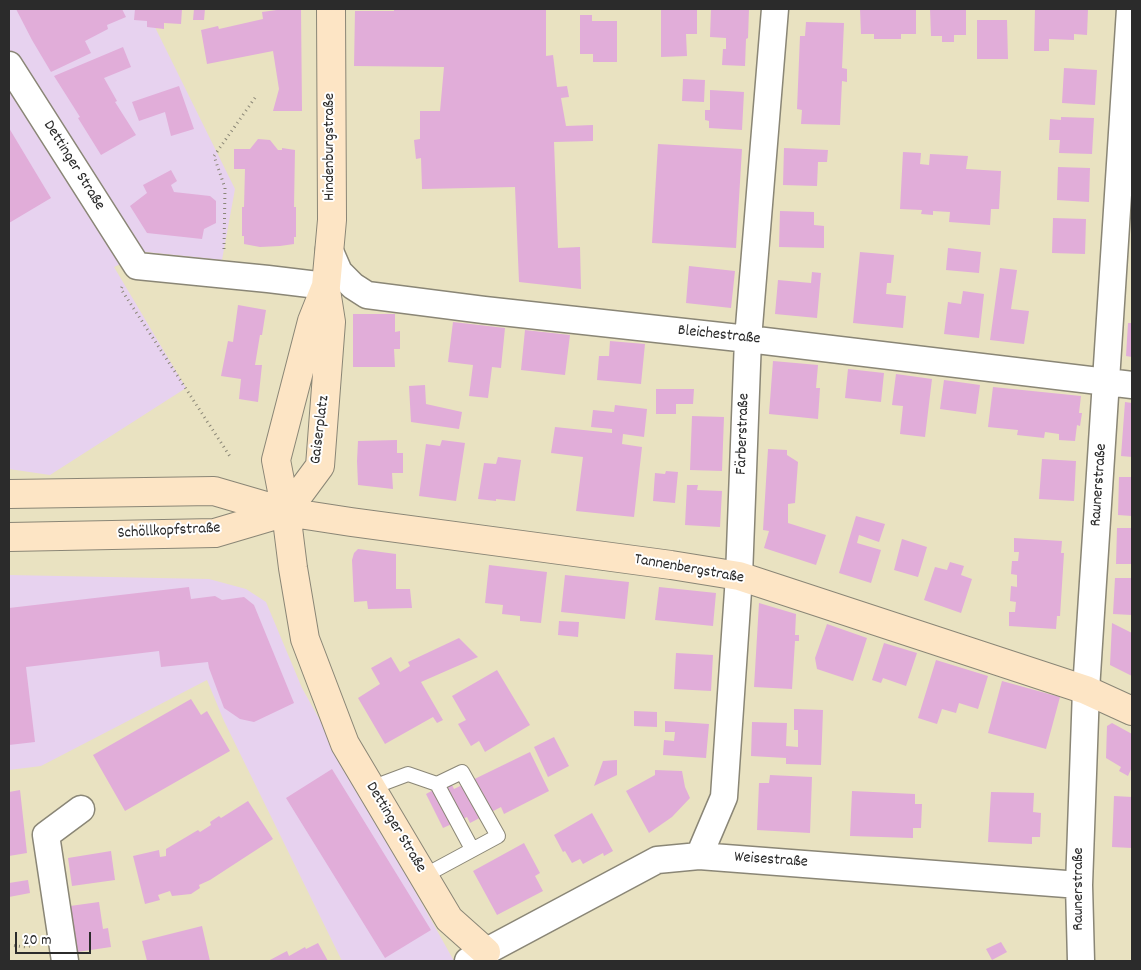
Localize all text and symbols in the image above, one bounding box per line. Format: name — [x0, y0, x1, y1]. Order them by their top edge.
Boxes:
street label: Hindenburgstraße — [321, 93, 341, 201]
street label: Dettinger Straße — [38, 118, 108, 214]
street label: Bleichestraße — [677, 322, 761, 350]
street label: Färberstraße — [733, 393, 755, 475]
street label: Gaiserplatz — [307, 395, 335, 465]
street label: Raunerstraße — [1088, 443, 1112, 527]
street label: Schöllkopfstraße — [117, 520, 221, 544]
street label: Tannenbergstraße — [633, 551, 745, 589]
street label: Dettinger Straße — [360, 779, 430, 877]
street label: Raunerstraße — [1070, 847, 1090, 931]
street label: Weisestraße — [734, 849, 808, 873]
scale bar — [18, 922, 94, 954]
text: 20 m — [23, 930, 51, 952]

